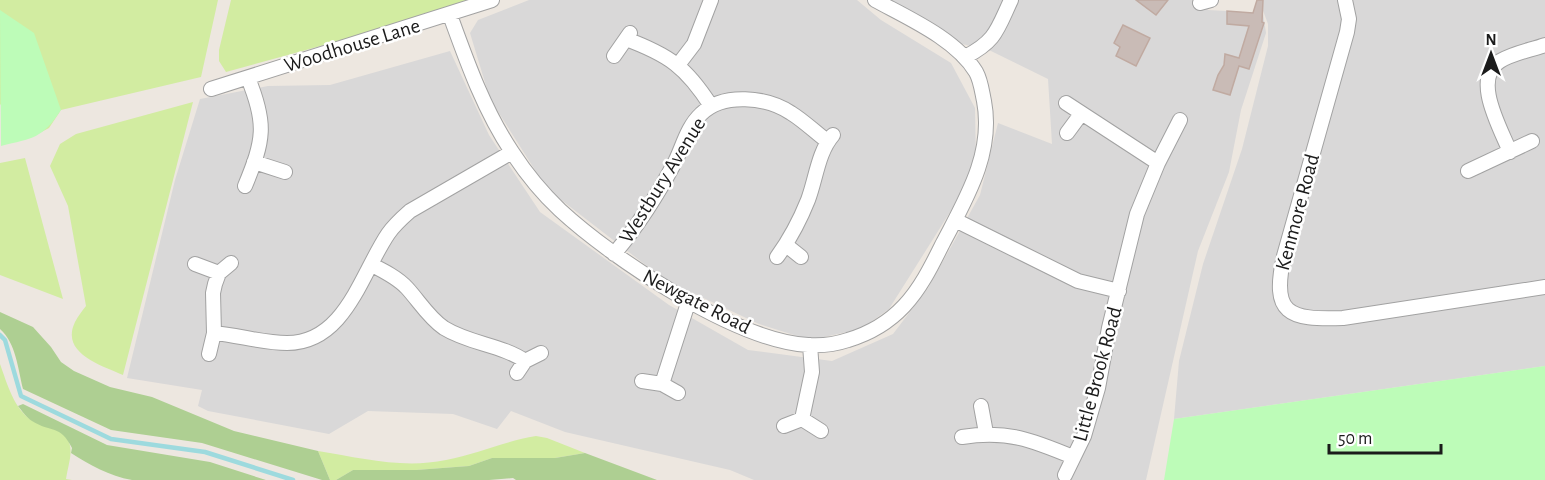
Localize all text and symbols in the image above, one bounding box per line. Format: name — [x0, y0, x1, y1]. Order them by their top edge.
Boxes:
street label: Woodhouse Lane — [282, 15, 423, 76]
north arrow — [1461, 24, 1521, 84]
text: N — [1485, 32, 1497, 48]
street label: Westbury Avenue — [615, 114, 709, 247]
street label: Kenmore Road — [1272, 151, 1323, 273]
street label: Newgate Road — [639, 265, 754, 338]
street label: Little Brook Road — [1069, 304, 1126, 444]
scale bar — [1329, 417, 1442, 455]
text: 50 m — [1338, 430, 1372, 448]

